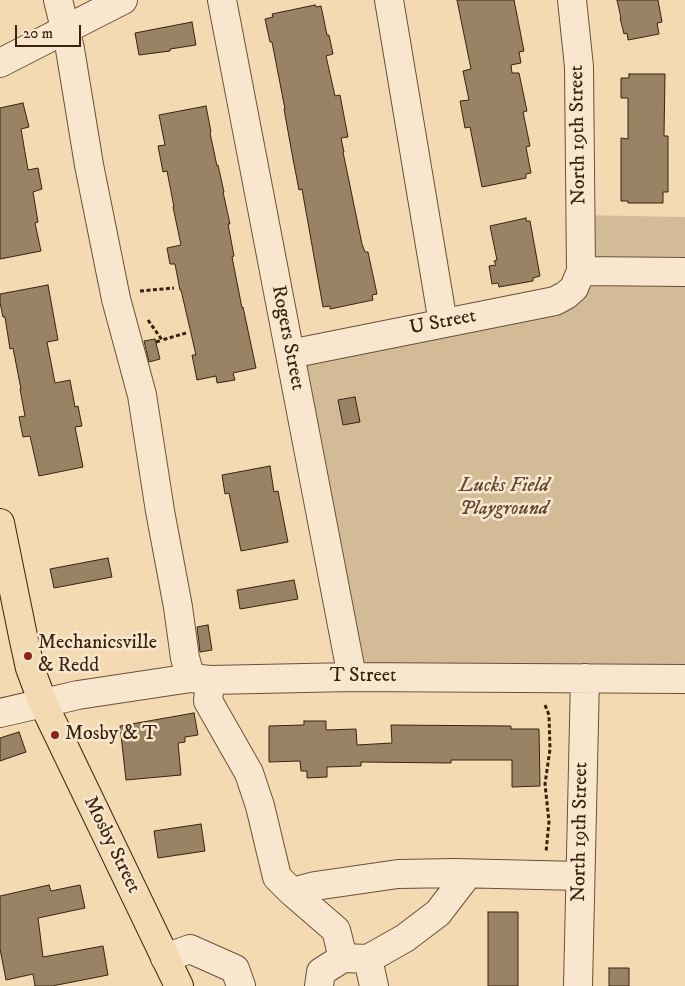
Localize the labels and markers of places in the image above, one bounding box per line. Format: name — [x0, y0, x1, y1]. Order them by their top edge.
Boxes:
place label: Mechanicsville & Redd — [38, 632, 157, 679]
marker: Mechanicsville & Redd — [22, 650, 34, 662]
place label: Mosby & T — [65, 723, 157, 747]
marker: Mosby & T — [49, 729, 61, 741]

